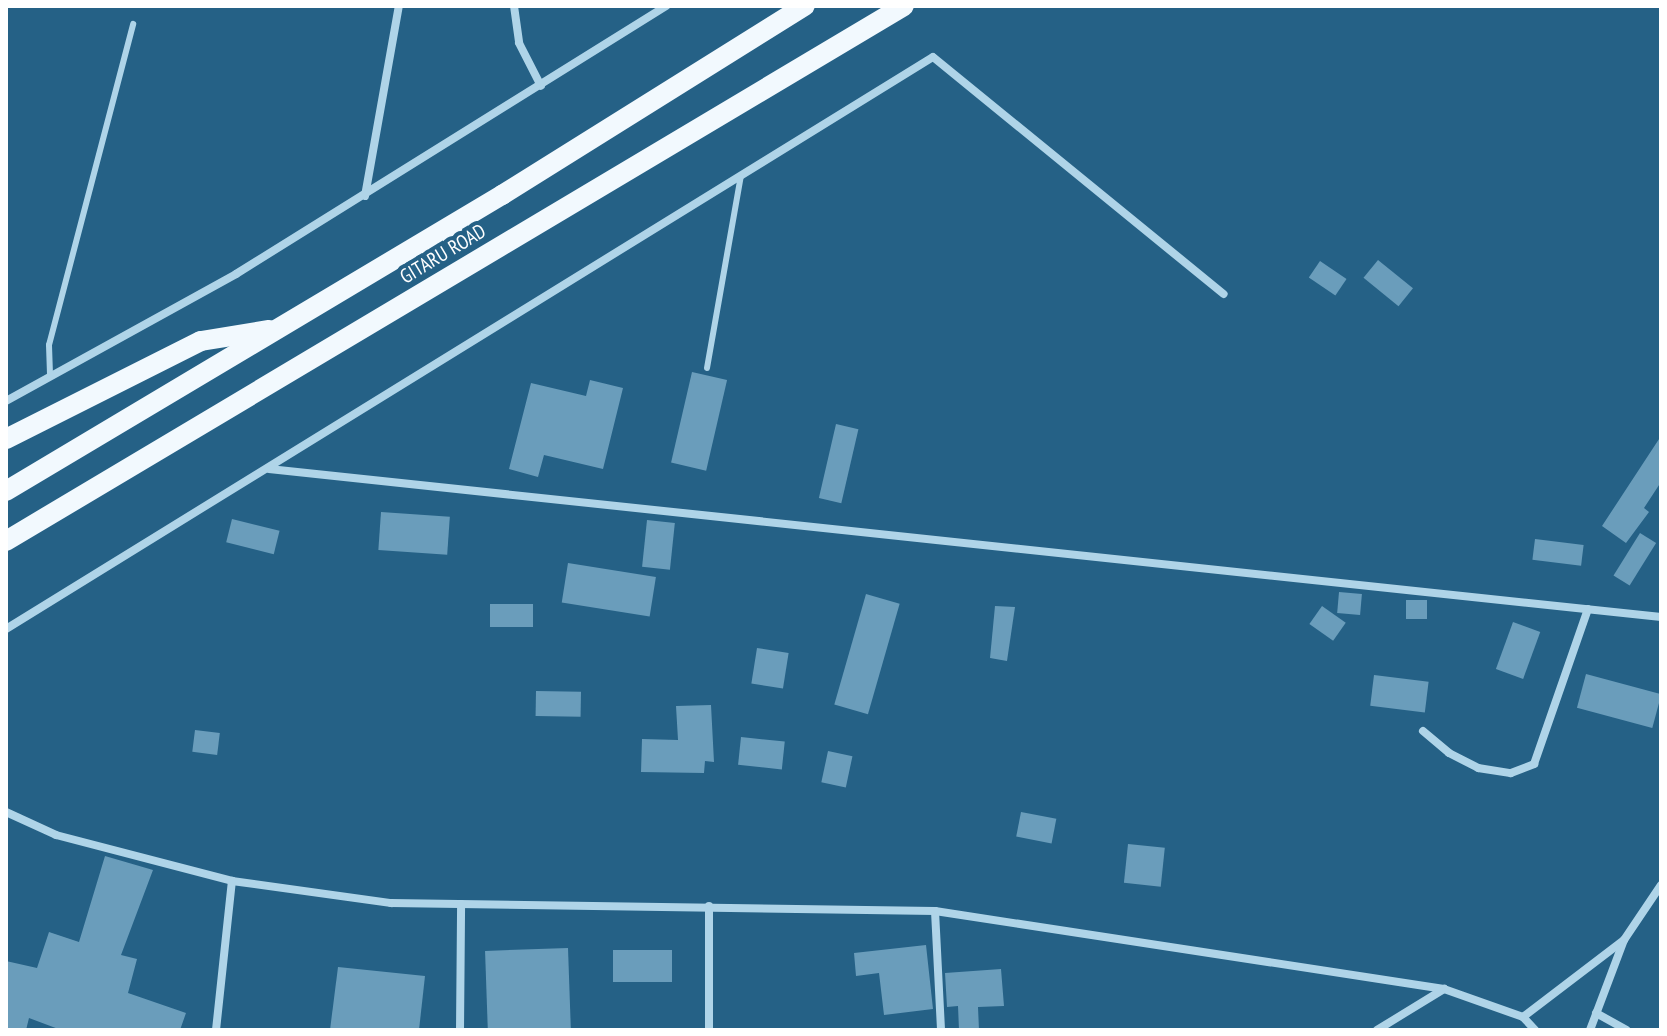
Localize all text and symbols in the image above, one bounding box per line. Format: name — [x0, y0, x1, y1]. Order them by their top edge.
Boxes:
street label: GITARU ROAD — [396, 219, 490, 289]

